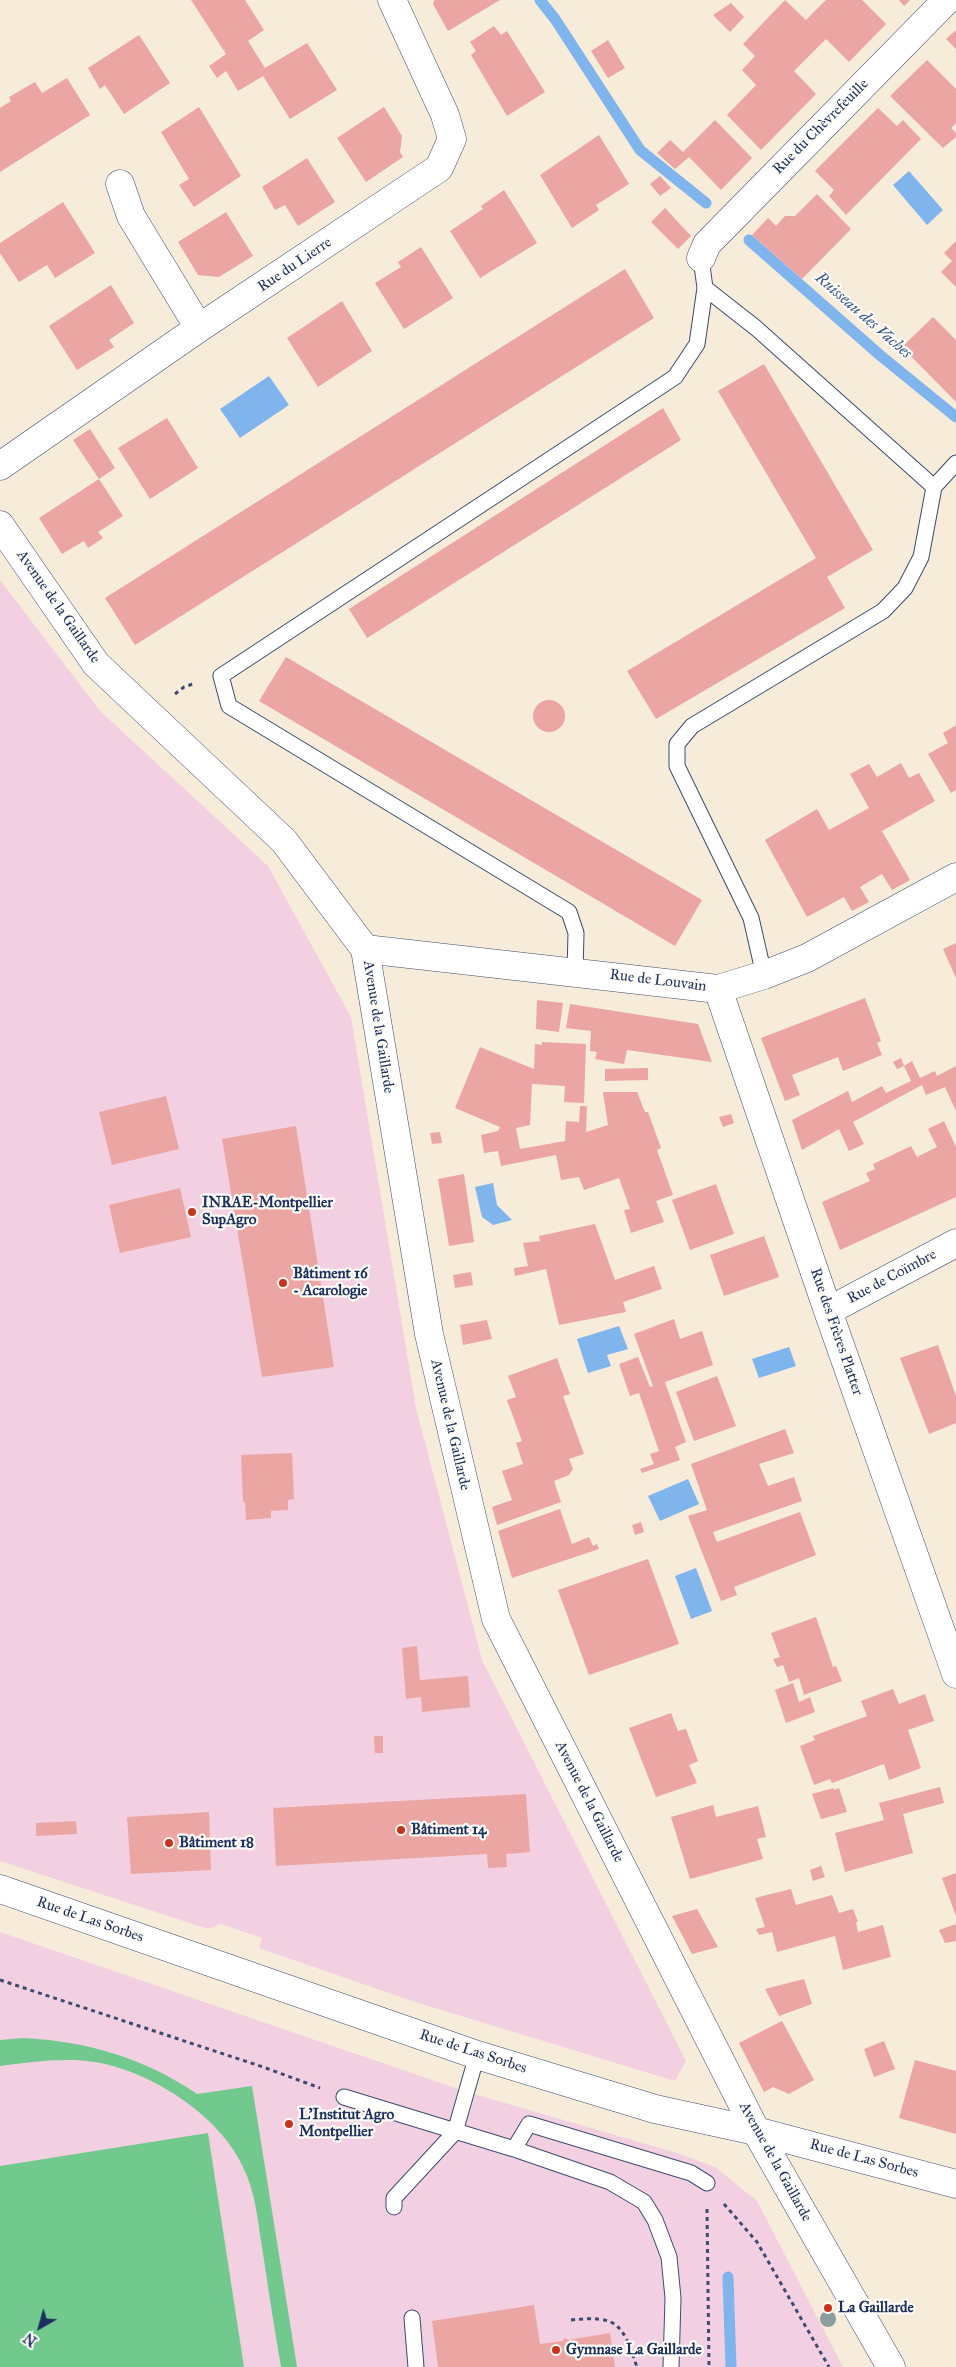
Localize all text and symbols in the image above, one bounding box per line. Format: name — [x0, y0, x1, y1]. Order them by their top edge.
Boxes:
street label: Rue du Chèvrefeuille — [769, 75, 873, 179]
street label: Rue du Lierre — [255, 234, 335, 296]
water label: Ruisseau des Vaches — [811, 269, 915, 363]
street label: Avenue de la Gaillarde — [12, 547, 104, 667]
street label: Avenue de la Gaillarde — [359, 959, 397, 1095]
street label: Rue de Louvain — [609, 966, 707, 996]
place label: INRAE-Montpellier SupAgro — [202, 1194, 333, 1229]
marker: INRAE-Montpellier SupAgro — [186, 1206, 198, 1218]
street label: Rue de Coïmbre — [844, 1246, 940, 1308]
place label: Bâtiment 16 - Acarologie — [293, 1265, 368, 1300]
street label: Rue des Frères Platter — [806, 1266, 866, 1398]
marker: Bâtiment 16 - Acarologie — [277, 1277, 289, 1289]
street label: Avenue de la Gaillarde — [426, 1358, 474, 1492]
street label: Avenue de la Gaillarde — [551, 1738, 627, 1866]
place label: Bâtiment 14 — [411, 1821, 486, 1839]
marker: Bâtiment 14 — [395, 1824, 407, 1836]
place label: Bâtiment 18 — [179, 1834, 254, 1852]
marker: Bâtiment 18 — [163, 1837, 175, 1849]
street label: Rue de Las Sorbes — [34, 1893, 146, 1947]
street label: Rue de Las Sorbes — [417, 2026, 529, 2078]
street label: Avenue de la Gaillarde — [735, 2099, 815, 2225]
place label: L'Institut Agro Montpellier — [299, 2106, 394, 2141]
marker: L'Institut Agro Montpellier — [283, 2118, 295, 2130]
street label: Rue de Las Sorbes — [808, 2136, 920, 2182]
place label: La Gaillarde — [838, 2299, 914, 2317]
north arrow — [15, 2302, 65, 2352]
marker: La Gaillarde — [822, 2302, 834, 2314]
text: N — [21, 2329, 40, 2350]
place label: Gymnase La Gaillarde — [566, 2341, 702, 2359]
marker: Gymnase La Gaillarde — [550, 2344, 562, 2356]

